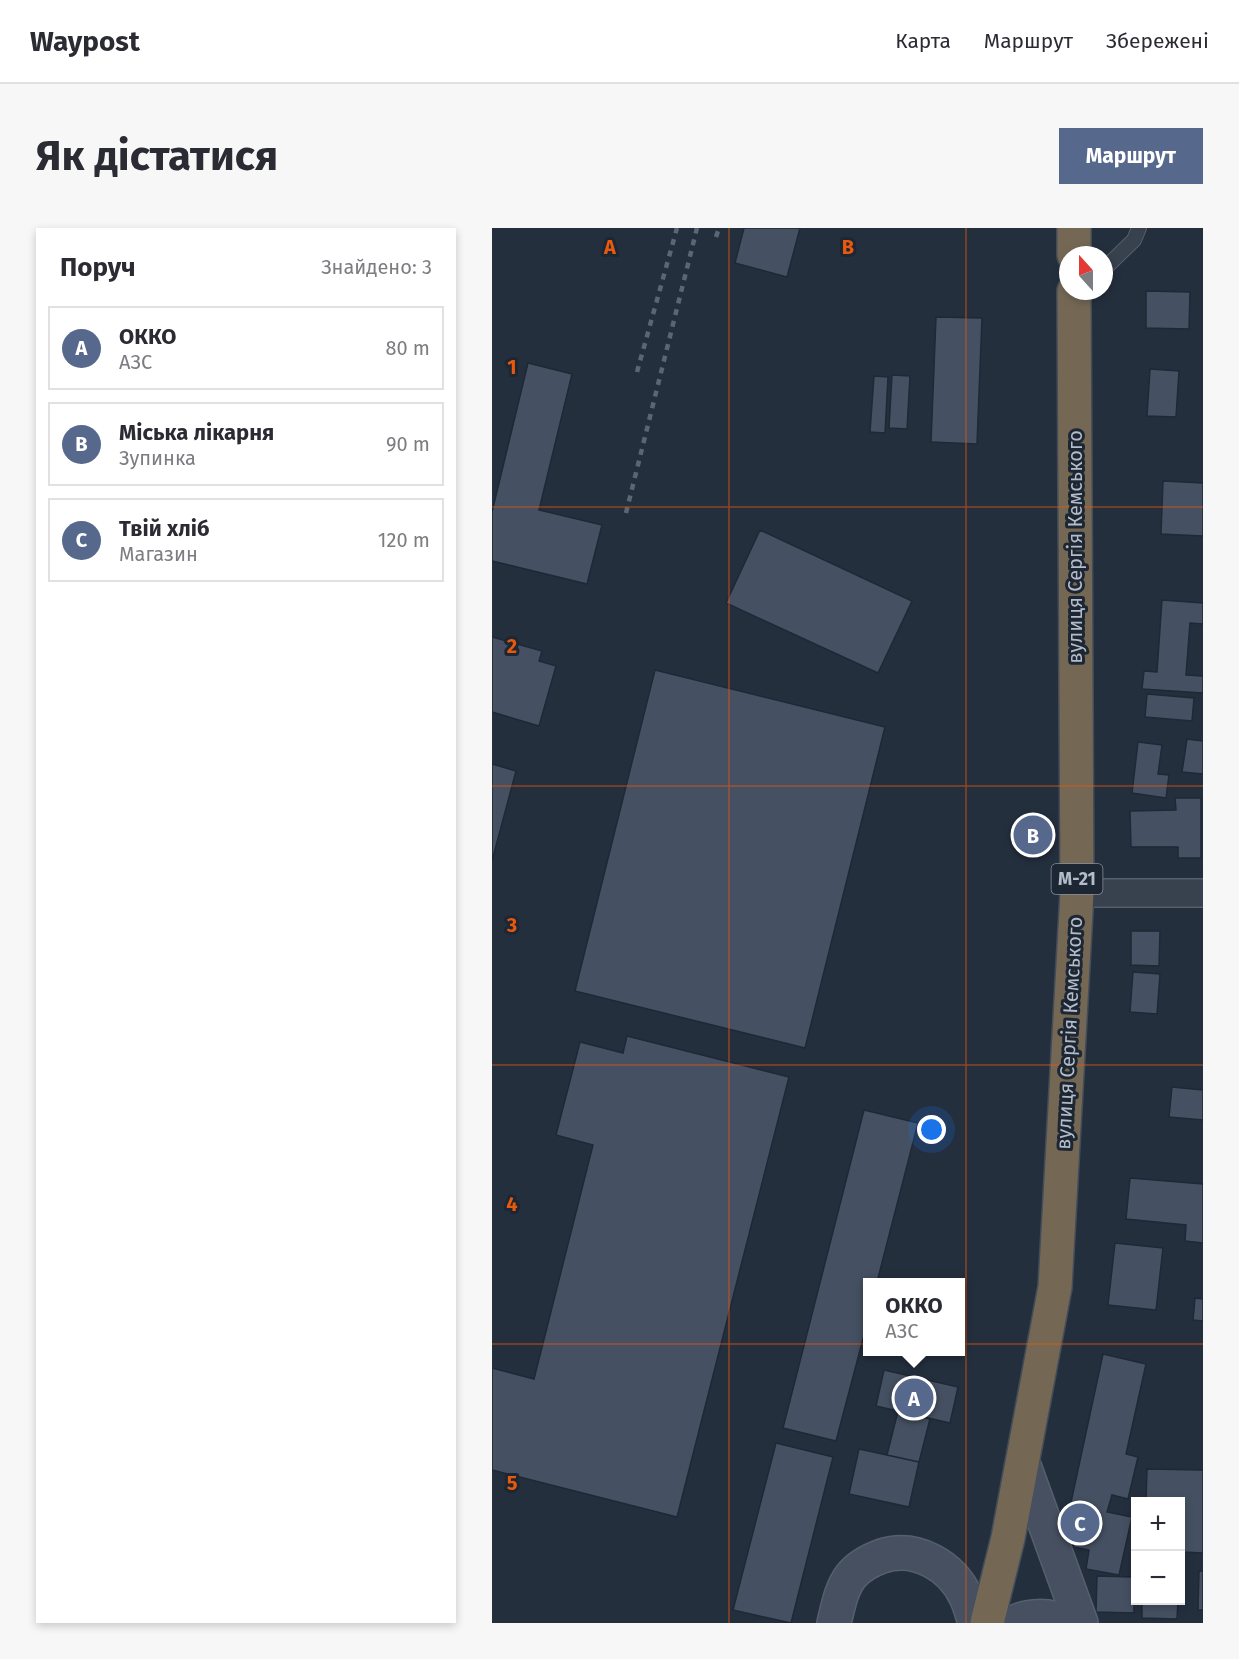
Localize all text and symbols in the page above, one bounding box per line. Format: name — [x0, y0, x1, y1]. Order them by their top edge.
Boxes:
text: Waypost — [30, 25, 140, 58]
text: Карта — [895, 28, 951, 54]
text: Маршрут — [984, 28, 1073, 54]
text: Збережені — [1106, 28, 1209, 54]
button: Маршрут — [1059, 128, 1203, 184]
text: Як дістатися — [36, 131, 278, 181]
text: A — [603, 235, 617, 259]
text: B — [842, 235, 854, 259]
north arrow — [1059, 246, 1113, 300]
text: Поруч — [60, 252, 136, 283]
text: Знайдено: 3 — [321, 255, 432, 279]
text: ОККО — [119, 323, 176, 350]
text: A — [76, 336, 87, 360]
text: 80 m — [385, 336, 430, 360]
text: АЗС — [119, 350, 152, 374]
text: 1 — [507, 355, 517, 379]
text: Міська лікарня — [119, 419, 274, 446]
street label: вулиця Сергія Кемського — [1063, 430, 1087, 664]
text: B — [75, 432, 88, 456]
text: 90 m — [386, 432, 430, 456]
text: Зупинка — [119, 446, 196, 470]
text: Твій хліб — [119, 515, 210, 542]
text: C — [76, 528, 87, 552]
text: 120 m — [378, 528, 430, 552]
text: Магазин — [119, 542, 198, 566]
text: 2 — [507, 634, 517, 658]
pin: B — [1014, 812, 1052, 858]
road number: М-21 — [1052, 864, 1102, 894]
text: 3 — [506, 913, 517, 937]
street label: вулиця Сергія Кемського — [1051, 916, 1087, 1150]
your location — [917, 1115, 946, 1144]
text: 4 — [506, 1192, 518, 1216]
popup — [863, 1278, 965, 1356]
text: ОККО — [885, 1292, 943, 1319]
text: АЗС — [885, 1319, 918, 1343]
pin: A — [894, 1376, 934, 1420]
text: 5 — [507, 1471, 518, 1495]
map controls — [1131, 1497, 1185, 1605]
button: + — [1131, 1497, 1185, 1551]
pin: C — [1060, 1500, 1100, 1546]
button: − — [1131, 1551, 1185, 1605]

